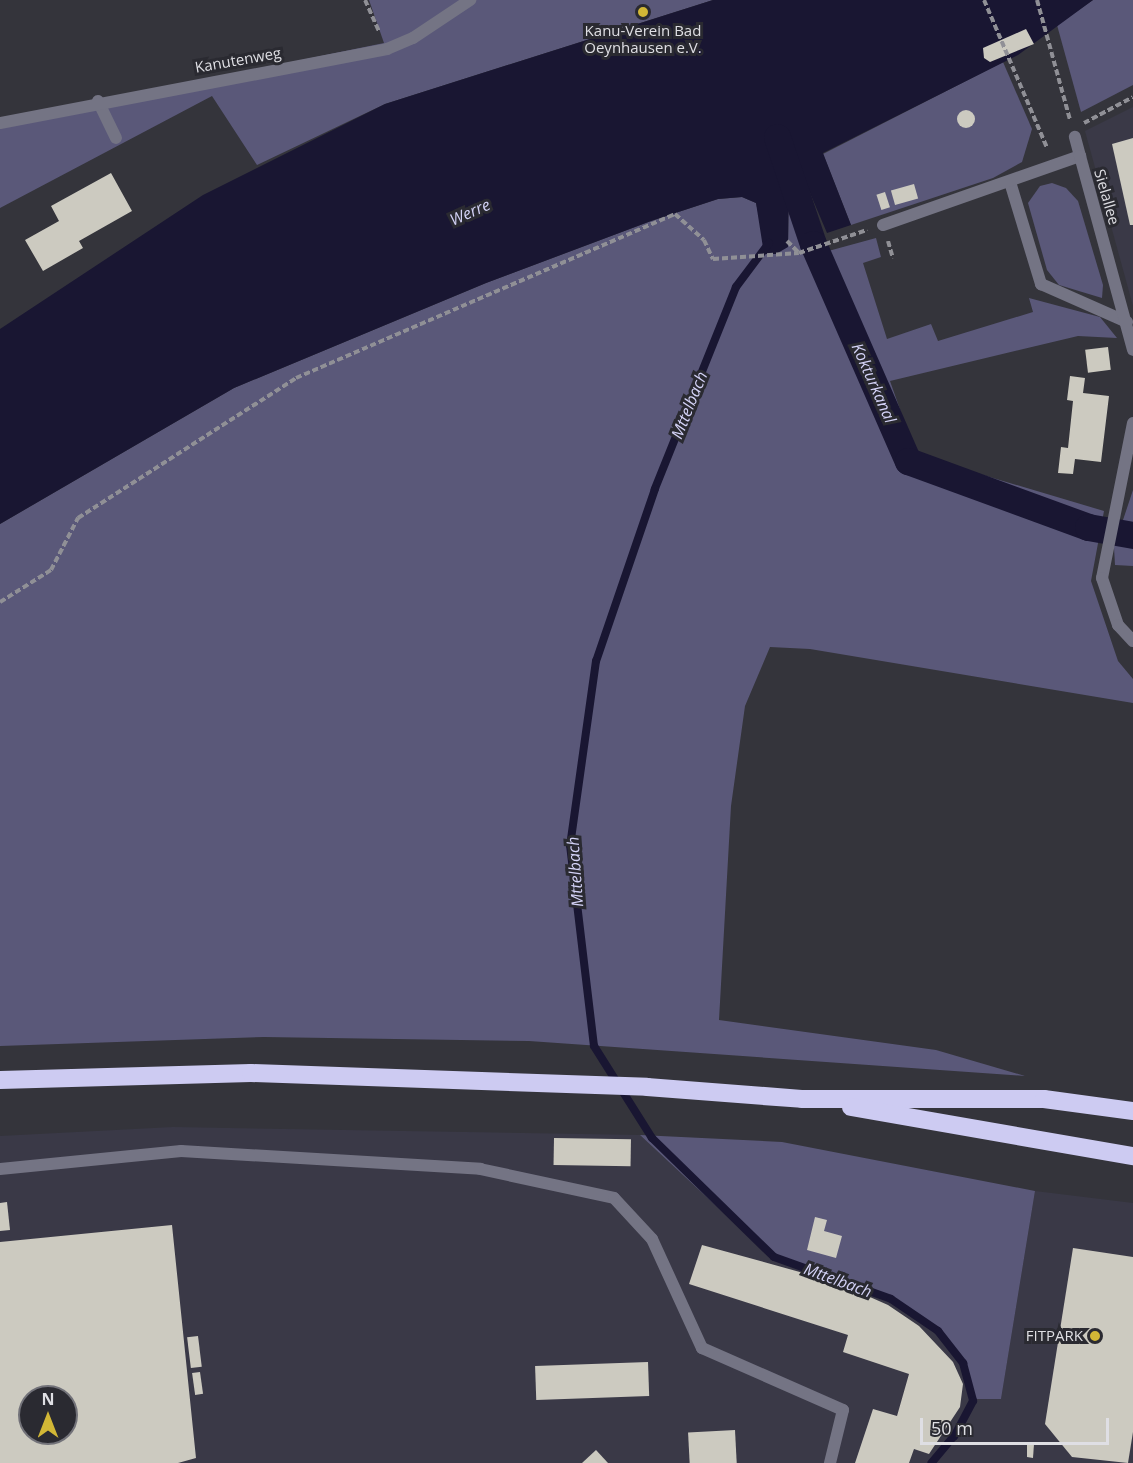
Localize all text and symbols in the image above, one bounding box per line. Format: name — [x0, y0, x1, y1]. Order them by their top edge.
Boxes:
marker: Kanu-Verein Bad Oeynhausen e.V. — [636, 5, 650, 19]
place label: Kanu-Verein Bad Oeynhausen e.V. — [584, 21, 702, 56]
street label: Kanutenweg — [194, 44, 282, 76]
street label: Sielallee — [1090, 167, 1124, 227]
water label: Werre — [447, 195, 493, 229]
water label: Kokturkanal — [848, 340, 900, 426]
water label: Mttelbach — [667, 369, 711, 441]
water label: Mttelbach — [563, 836, 587, 908]
water label: Mttelbach — [801, 1259, 875, 1301]
place label: FITPARK — [1026, 1327, 1083, 1345]
marker: FITPARK — [1088, 1329, 1102, 1343]
north arrow — [18, 1385, 78, 1445]
text: N — [41, 1388, 55, 1410]
scale bar — [923, 1406, 1112, 1444]
text: 50 m — [931, 1416, 973, 1440]

